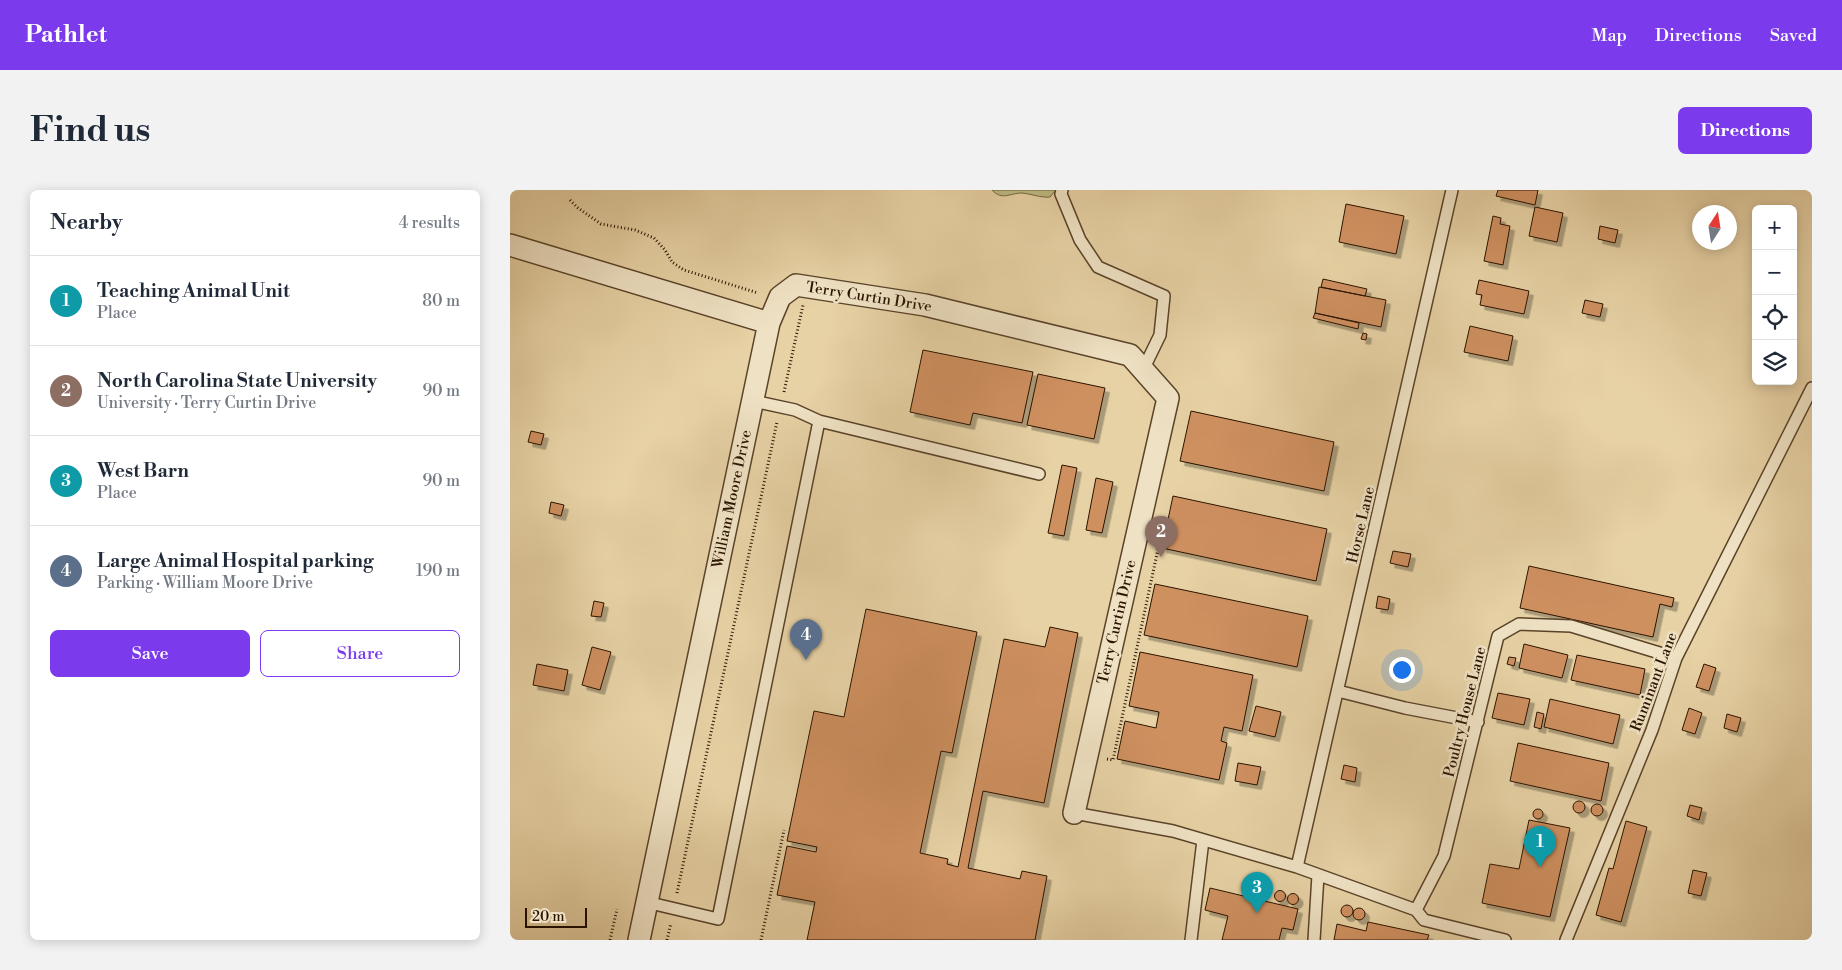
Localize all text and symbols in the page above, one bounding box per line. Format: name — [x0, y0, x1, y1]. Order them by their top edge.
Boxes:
text: Pathlet — [25, 20, 107, 50]
text: Map — [1591, 24, 1627, 47]
text: Directions — [1655, 24, 1742, 47]
text: Saved — [1770, 24, 1817, 47]
button: Directions — [1678, 107, 1812, 154]
text: Find us — [30, 109, 150, 152]
north arrow — [1692, 205, 1737, 250]
map controls — [1752, 205, 1797, 385]
button: + — [1752, 205, 1797, 250]
text: Nearby — [50, 210, 123, 236]
text: 4 results — [399, 213, 460, 233]
button: − — [1752, 250, 1797, 295]
street label: Terry Curtin Drive — [805, 278, 933, 316]
text: Teaching Animal Unit — [97, 279, 290, 303]
text: 1 — [62, 291, 70, 311]
text: 80 m — [422, 291, 460, 311]
button: locate — [1752, 295, 1797, 340]
text: Place — [97, 303, 137, 323]
button: layers — [1752, 340, 1797, 385]
text: North Carolina State University — [97, 369, 377, 393]
text: 2 — [61, 381, 71, 401]
text: 90 m — [422, 381, 460, 401]
text: University · Terry Curtin Drive — [97, 393, 316, 413]
street label: William Moore Drive — [708, 428, 756, 571]
text: West Barn — [97, 459, 189, 483]
text: 3 — [61, 471, 71, 491]
text: 90 m — [422, 471, 460, 491]
text: Place — [97, 483, 137, 503]
street label: Horse Lane — [1343, 485, 1379, 565]
pin: 2 — [1145, 516, 1177, 557]
text: Large Animal Hospital parking — [97, 549, 374, 573]
street label: Terry Curtin Drive — [1093, 558, 1141, 686]
text: 4 — [61, 561, 71, 581]
text: 190 m — [416, 561, 460, 581]
text: Parking · William Moore Drive — [97, 573, 313, 593]
pin: 4 — [790, 619, 822, 660]
button: Save — [50, 630, 250, 677]
button: Share — [260, 630, 460, 677]
street label: Ruminant Lane — [1626, 630, 1682, 734]
street label: Poultry House Lane — [1440, 645, 1490, 779]
your location — [1389, 657, 1415, 683]
pin: 1 — [1524, 826, 1556, 867]
pin: 3 — [1241, 872, 1273, 913]
scale bar — [525, 905, 588, 928]
text: 20 m — [532, 908, 564, 926]

